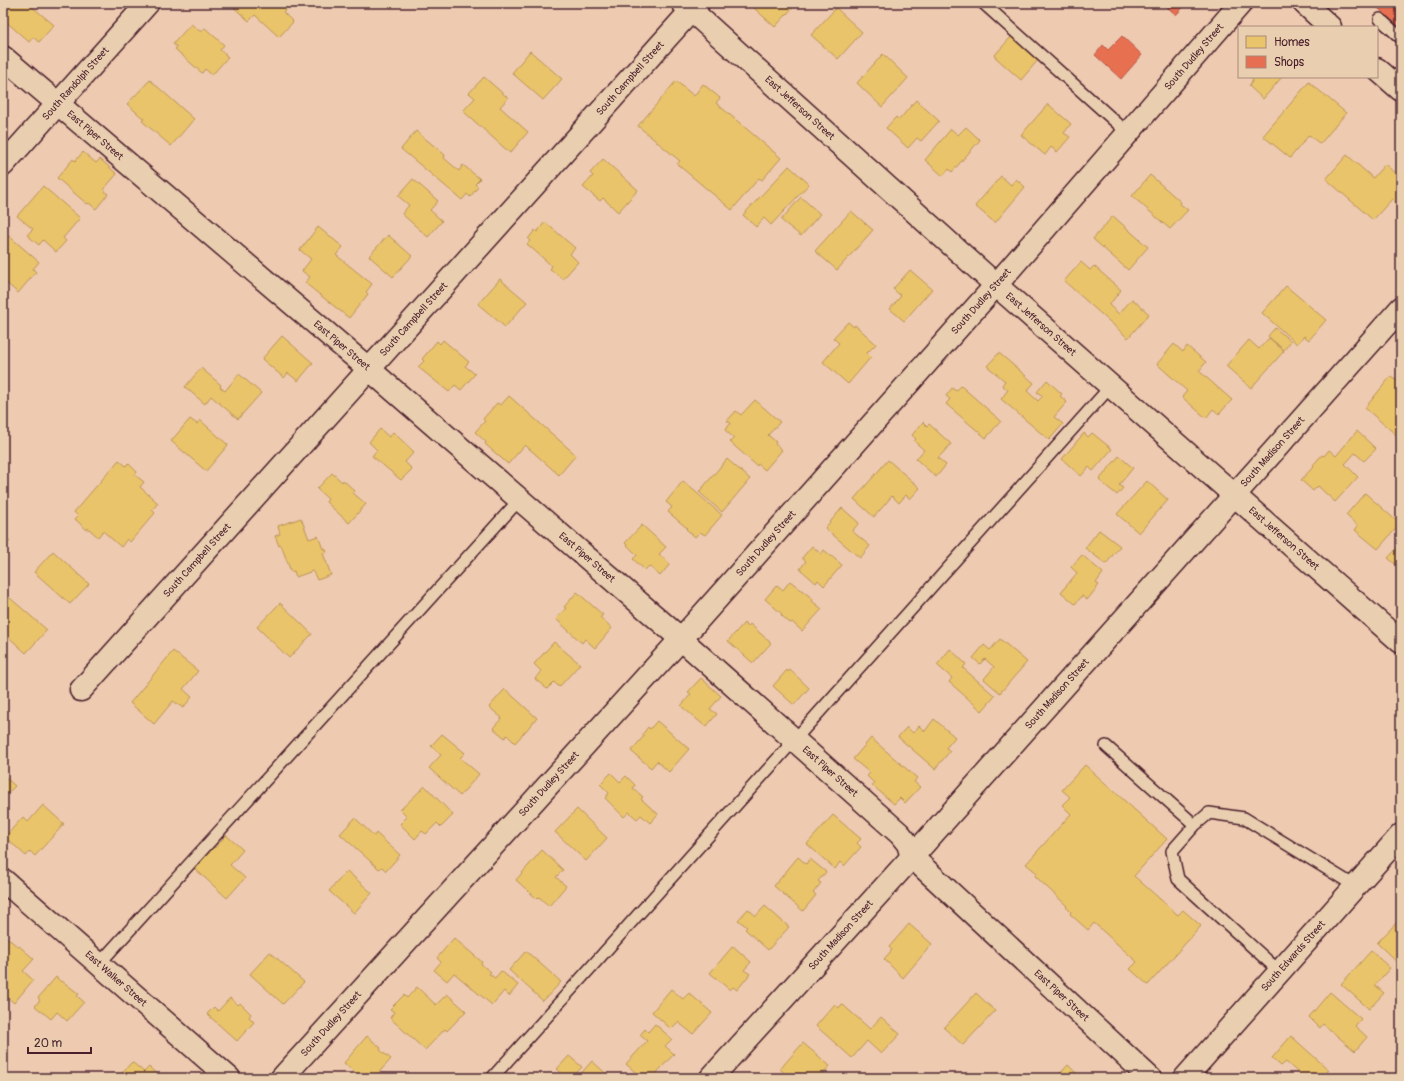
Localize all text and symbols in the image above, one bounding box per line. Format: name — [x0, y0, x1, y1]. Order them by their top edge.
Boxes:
street label: South Dudley Street — [1162, 21, 1227, 93]
legend — [1238, 26, 1378, 78]
text: Homes — [1274, 35, 1310, 50]
street label: South Campbell Street — [594, 38, 667, 118]
street label: South Randolph Street — [40, 44, 112, 123]
text: Shops — [1274, 55, 1305, 70]
street label: East Jefferson Street — [762, 73, 838, 143]
street label: East Piper Street — [64, 108, 127, 164]
street label: South Dudley Street — [949, 265, 1014, 337]
street label: South Campbell Street — [377, 279, 451, 359]
street label: East Jefferson Street — [1003, 290, 1079, 359]
street label: East Piper Street — [311, 318, 373, 374]
street label: South Madison Street — [1238, 414, 1308, 490]
street label: East Jefferson Street — [1246, 504, 1322, 574]
street label: South Dudley Street — [733, 507, 799, 579]
street label: South Campbell Street — [161, 520, 234, 600]
street label: East Piper Street — [556, 530, 618, 586]
street label: South Madison Street — [1023, 656, 1092, 732]
street label: East Piper Street — [800, 744, 861, 800]
street label: South Dudley Street — [516, 748, 582, 819]
street label: South Madison Street — [806, 897, 876, 973]
street label: South Edwards Street — [1259, 918, 1329, 994]
street label: East Walker Street — [82, 949, 150, 1010]
street label: East Piper Street — [1031, 967, 1092, 1025]
street label: South Dudley Street — [298, 988, 364, 1059]
scale bar — [28, 1029, 91, 1055]
text: 20 m — [34, 1036, 63, 1051]

